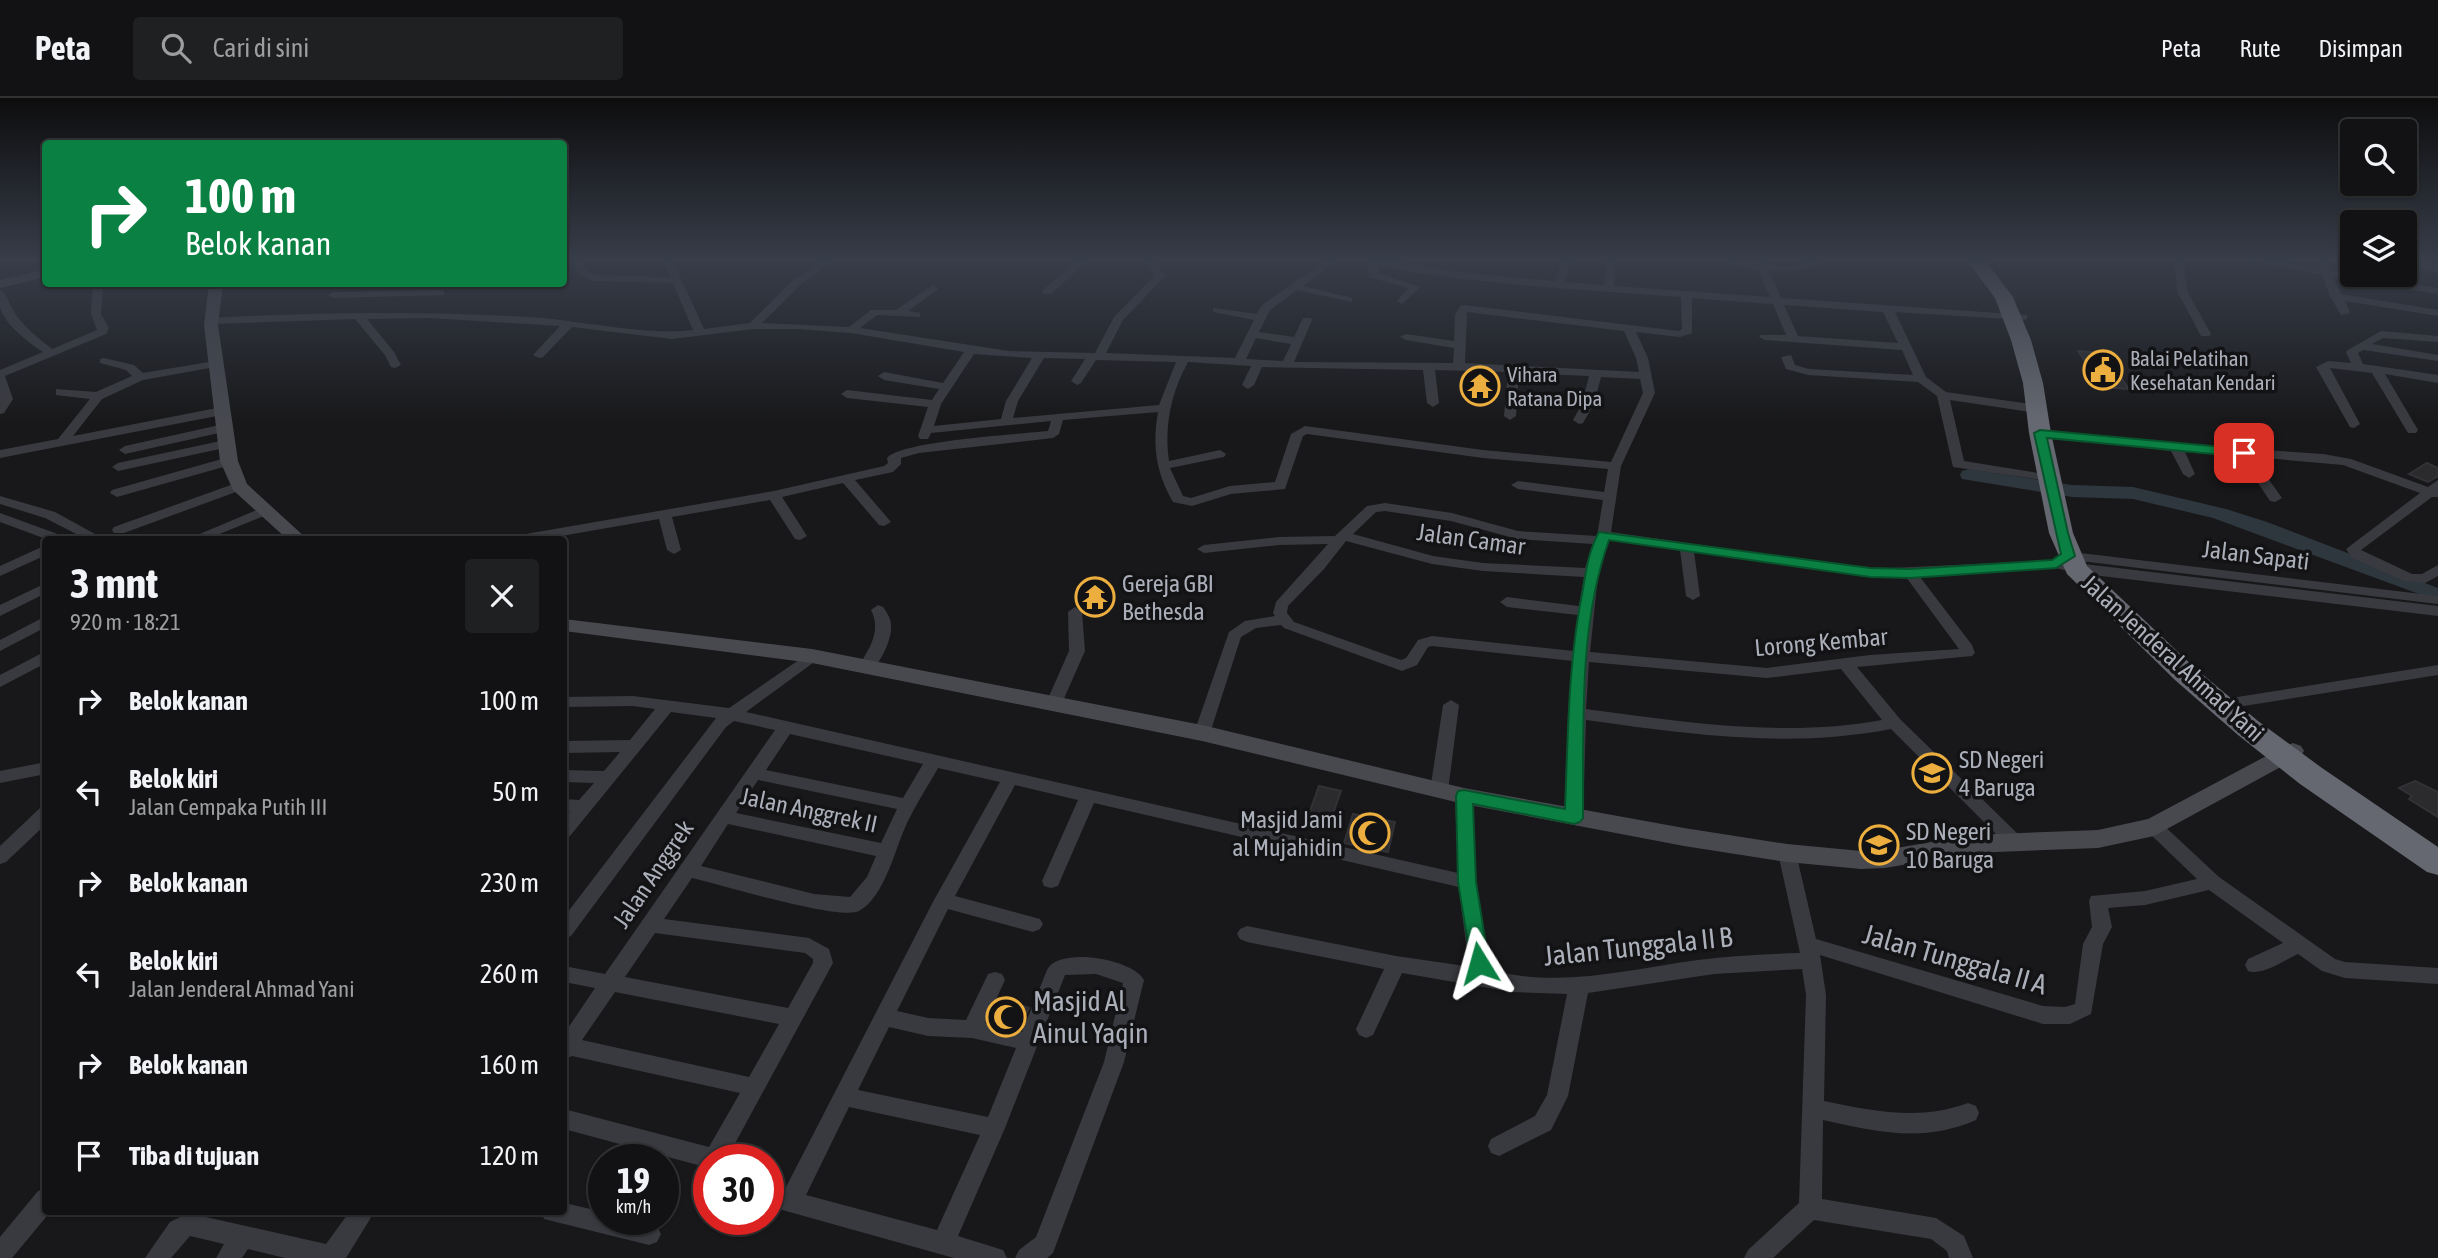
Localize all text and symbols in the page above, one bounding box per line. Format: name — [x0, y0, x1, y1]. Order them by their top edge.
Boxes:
search box — [133, 17, 623, 80]
text: Peta — [35, 29, 91, 67]
icon: search — [157, 29, 195, 67]
text: Cari di sini — [213, 33, 309, 63]
text: Peta — [2161, 35, 2201, 62]
text: Rute — [2239, 35, 2281, 62]
text: Disimpan — [2319, 35, 2403, 62]
map controls — [2340, 119, 2417, 287]
button: search — [2340, 119, 2417, 196]
text: 100 m — [185, 167, 296, 223]
icon: right — [70, 168, 161, 259]
button: layers — [2340, 210, 2417, 287]
text: Belok kanan — [185, 225, 331, 262]
place label: Balai Pelatihan Kesehatan Kendari — [2130, 346, 2276, 394]
public building icon: Balai Pelatihan Kesehatan Kendari — [2082, 349, 2124, 391]
place label: Vihara Ratana Dipa — [1507, 362, 1602, 410]
temple icon: Vihara Ratana Dipa — [1459, 365, 1501, 407]
pin — [2214, 423, 2274, 483]
icon: arrive — [2225, 434, 2263, 472]
street label: Jalan Camar — [1415, 518, 1528, 560]
street label: Jalan Sapati — [2201, 535, 2311, 575]
text: 3 mnt — [70, 559, 158, 607]
button: close — [465, 559, 539, 633]
street label: Jalan Jenderal Ahmad Yani — [2077, 569, 2269, 747]
place label: Gereja GBI Bethesda — [1122, 570, 1214, 625]
temple icon: Gereja GBI Bethesda — [1074, 576, 1116, 618]
text: 920 m · 18:21 — [70, 609, 181, 635]
street label: Lorong Kembar — [1753, 623, 1889, 661]
icon: right — [70, 682, 108, 720]
text: Belok kanan — [129, 686, 248, 716]
text: 100 m — [480, 686, 539, 716]
place label: SD Negeri 4 Baruga — [1959, 746, 2044, 801]
school or university icon: SD Negeri 4 Baruga — [1911, 752, 1953, 794]
text: Belok kiri — [129, 764, 218, 794]
icon: left — [70, 773, 108, 811]
text: 50 m — [492, 777, 539, 807]
street label: Jalan Anggrek II — [738, 782, 880, 838]
text: Jalan Cempaka Putih III — [129, 794, 327, 820]
place label: Masjid Jami al Mujahidin — [1232, 806, 1343, 861]
mosque icon: Masjid Jami al Mujahidin — [1349, 812, 1391, 854]
street label: Jalan Anggrek — [607, 815, 699, 933]
place label: SD Negeri 10 Baruga — [1906, 818, 1994, 873]
school or university icon: SD Negeri 10 Baruga — [1858, 824, 1900, 866]
icon: right — [70, 864, 108, 902]
text: Belok kanan — [129, 868, 248, 898]
text: 230 m — [480, 868, 539, 898]
street label: Jalan Tunggala II A — [1859, 917, 2051, 1001]
street label: Jalan Tunggala II B — [1542, 920, 1734, 972]
position arrow — [1442, 926, 1516, 1000]
text: Belok kiri — [129, 946, 218, 976]
icon: left — [70, 955, 108, 993]
text: 260 m — [480, 959, 539, 989]
text: Jalan Jenderal Ahmad Yani — [129, 976, 354, 1002]
place label: Masjid Al Ainul Yaqin — [1033, 985, 1149, 1049]
mosque icon: Masjid Al Ainul Yaqin — [985, 996, 1027, 1038]
icon: right — [70, 1046, 108, 1084]
text: Belok kanan — [129, 1050, 248, 1080]
text: 160 m — [480, 1050, 539, 1080]
icon: arrive — [70, 1137, 108, 1175]
text: Tiba di tujuan — [129, 1141, 259, 1171]
text: 120 m — [480, 1141, 539, 1171]
speed limit sign: 30 — [693, 1144, 784, 1235]
text: 19 — [617, 1160, 650, 1200]
text: km/h — [616, 1196, 651, 1217]

